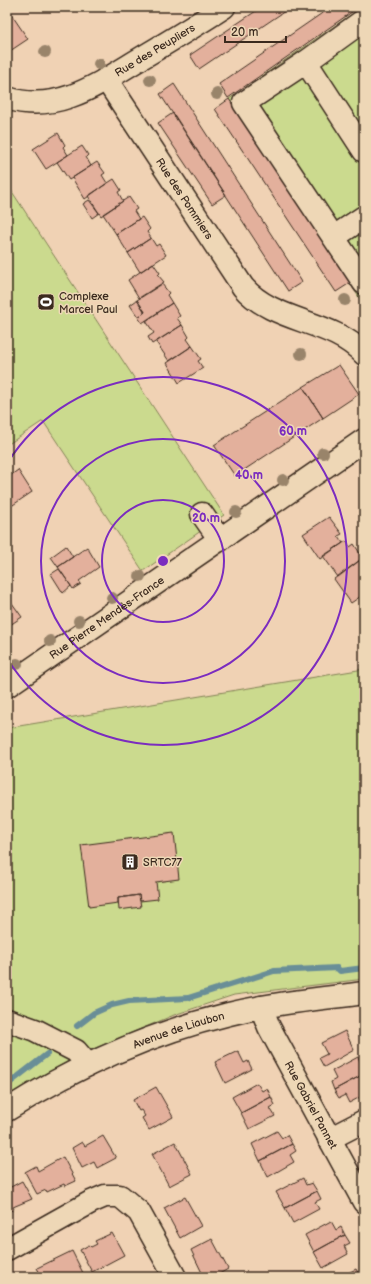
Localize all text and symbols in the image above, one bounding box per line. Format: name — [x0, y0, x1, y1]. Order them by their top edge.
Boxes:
scale bar — [225, 18, 286, 44]
street label: Rue des Peupliers — [112, 20, 198, 79]
text: 20 m — [231, 25, 258, 40]
street label: Rue des Pommiers — [153, 155, 216, 242]
place label: Complexe Marcel Paul — [59, 290, 118, 316]
sports icon: Complexe Marcel Paul — [36, 292, 56, 312]
text: 60 m — [279, 424, 307, 439]
text: 40 m — [235, 468, 263, 483]
text: 20 m — [192, 511, 220, 526]
centre of rings — [156, 554, 170, 568]
street label: Rue Pierre Mendès-France — [47, 573, 167, 661]
building icon: SRTC77 — [120, 852, 140, 872]
place label: SRTC77 — [143, 856, 183, 869]
street label: Avenue de Liaubon — [131, 1009, 226, 1051]
street label: Rue Gabriel Pannet — [282, 1059, 341, 1151]

